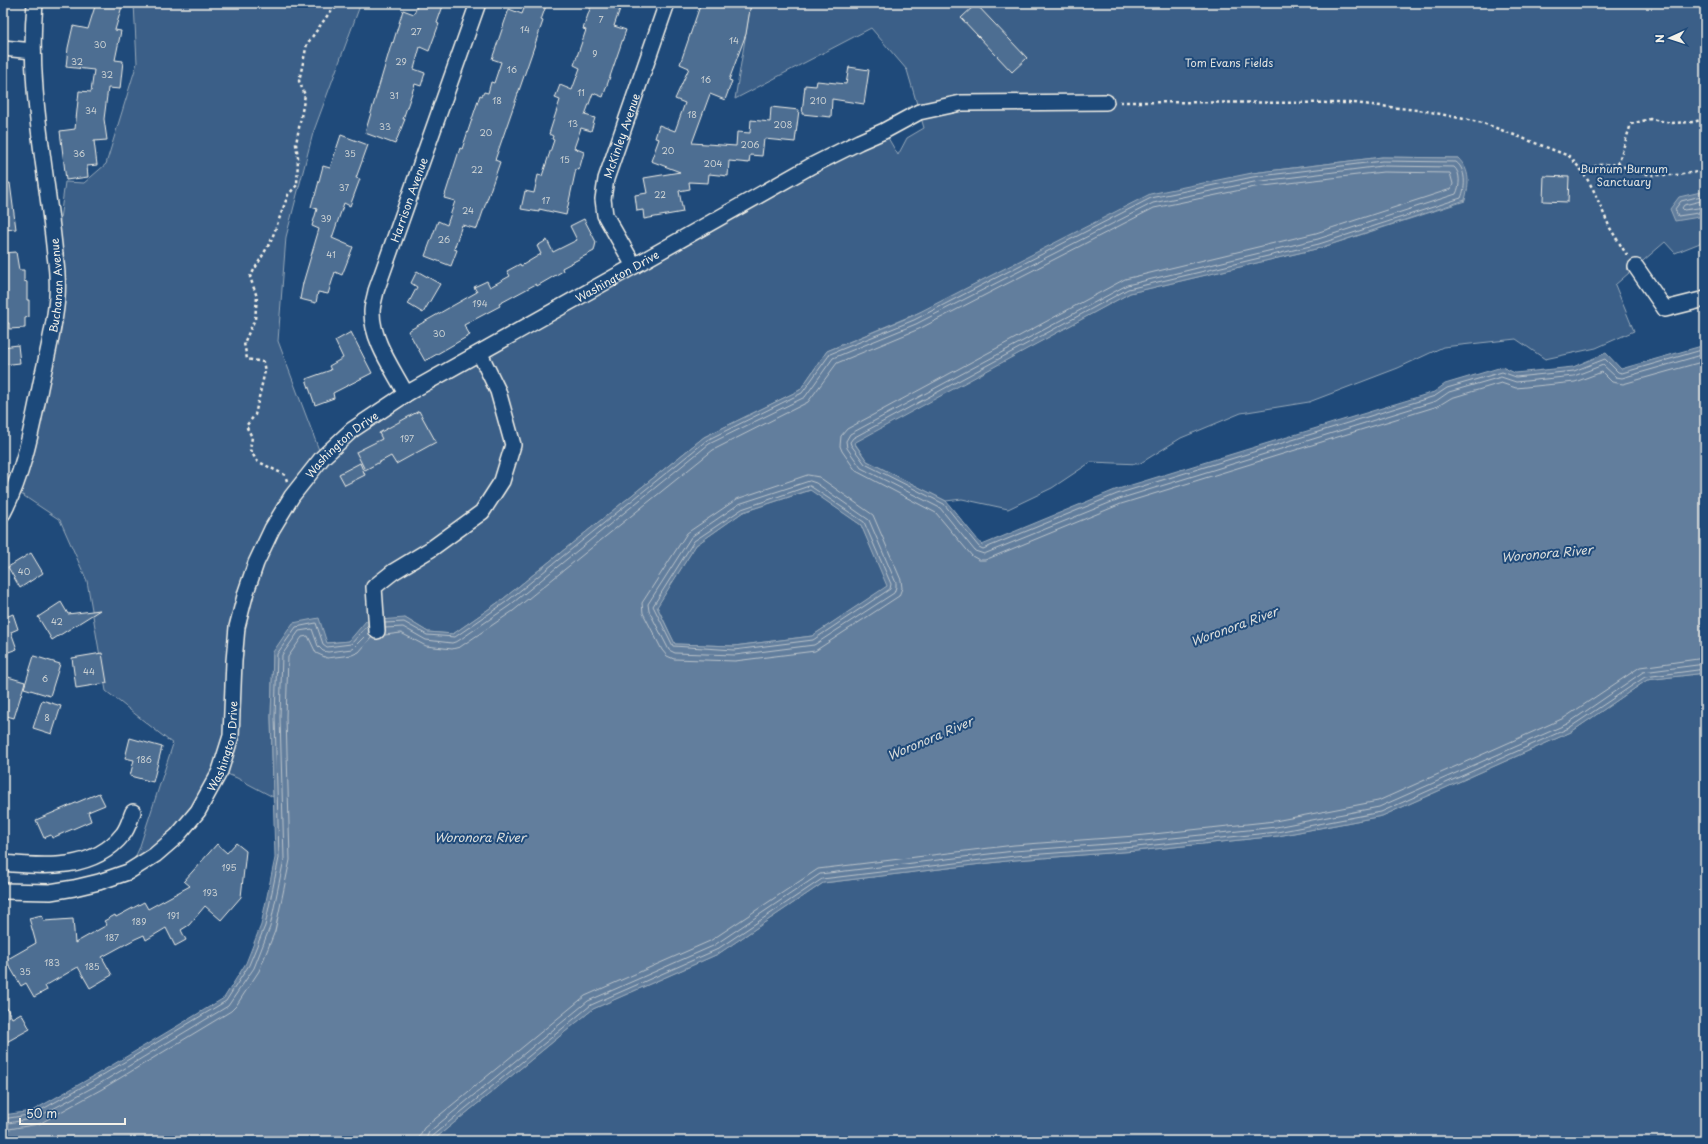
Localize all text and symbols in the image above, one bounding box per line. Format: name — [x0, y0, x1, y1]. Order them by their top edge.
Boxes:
house number: 7 — [598, 12, 604, 26]
north arrow — [1650, 18, 1690, 58]
house number: 14 — [520, 22, 530, 36]
house number: 27 — [410, 24, 422, 38]
house number: 14 — [729, 33, 739, 47]
text: N — [1651, 33, 1668, 43]
house number: 30 — [94, 37, 107, 51]
house number: 9 — [592, 46, 598, 60]
house number: 32 — [71, 54, 83, 68]
house number: 29 — [395, 54, 407, 68]
park label: Tom Evans Fields — [1185, 54, 1273, 71]
house number: 16 — [507, 62, 517, 76]
house number: 32 — [101, 67, 113, 81]
house number: 16 — [701, 72, 711, 86]
house number: 11 — [577, 85, 585, 99]
house number: 31 — [389, 88, 399, 102]
street label: McKinley Avenue — [598, 91, 644, 180]
house number: 18 — [492, 93, 502, 107]
house number: 210 — [810, 93, 827, 107]
house number: 34 — [85, 103, 97, 117]
house number: 18 — [687, 107, 697, 121]
house number: 13 — [568, 116, 578, 130]
house number: 208 — [774, 117, 792, 131]
house number: 33 — [379, 119, 391, 133]
house number: 20 — [480, 125, 493, 139]
house number: 206 — [741, 137, 759, 151]
house number: 20 — [662, 143, 675, 157]
house number: 36 — [73, 146, 85, 160]
house number: 35 — [344, 146, 356, 160]
house number: 15 — [560, 152, 570, 166]
street label: Harrison Avenue — [385, 155, 431, 244]
house number: 204 — [704, 156, 722, 170]
park label: Burnum Burnum Sanctuary — [1580, 160, 1668, 190]
house number: 22 — [471, 162, 483, 176]
house number: 37 — [339, 180, 349, 194]
house number: 22 — [654, 187, 666, 201]
house number: 17 — [542, 193, 551, 207]
house number: 24 — [462, 203, 474, 217]
house number: 39 — [320, 211, 332, 225]
house number: 26 — [438, 232, 450, 246]
street label: Buchanan Avenue — [44, 237, 66, 334]
street label: Washington Drive — [572, 245, 662, 306]
house number: 41 — [326, 247, 336, 261]
house number: 194 — [472, 296, 488, 310]
house number: 30 — [433, 326, 446, 340]
street label: Washington Drive — [301, 406, 381, 481]
house number: 197 — [400, 431, 414, 445]
water label: Woronora River — [1501, 540, 1596, 566]
house number: 40 — [18, 564, 31, 578]
water label: Woronora River — [1188, 601, 1282, 650]
house number: 42 — [51, 614, 63, 628]
house number: 44 — [83, 664, 95, 678]
house number: 6 — [42, 671, 48, 685]
street label: Washington Drive — [202, 700, 241, 794]
house number: 8 — [44, 710, 50, 724]
water label: Woronora River — [884, 711, 978, 764]
house number: 186 — [136, 752, 152, 766]
water label: Woronora River — [434, 828, 528, 846]
house number: 195 — [221, 860, 237, 874]
house number: 193 — [202, 885, 218, 899]
house number: 191 — [167, 908, 179, 922]
house number: 189 — [132, 914, 146, 928]
house number: 187 — [105, 930, 119, 944]
house number: 183 — [44, 955, 60, 969]
house number: 185 — [84, 959, 100, 973]
house number: 35 — [19, 964, 31, 978]
scale bar — [20, 1100, 125, 1126]
text: 50 m — [26, 1104, 57, 1122]

